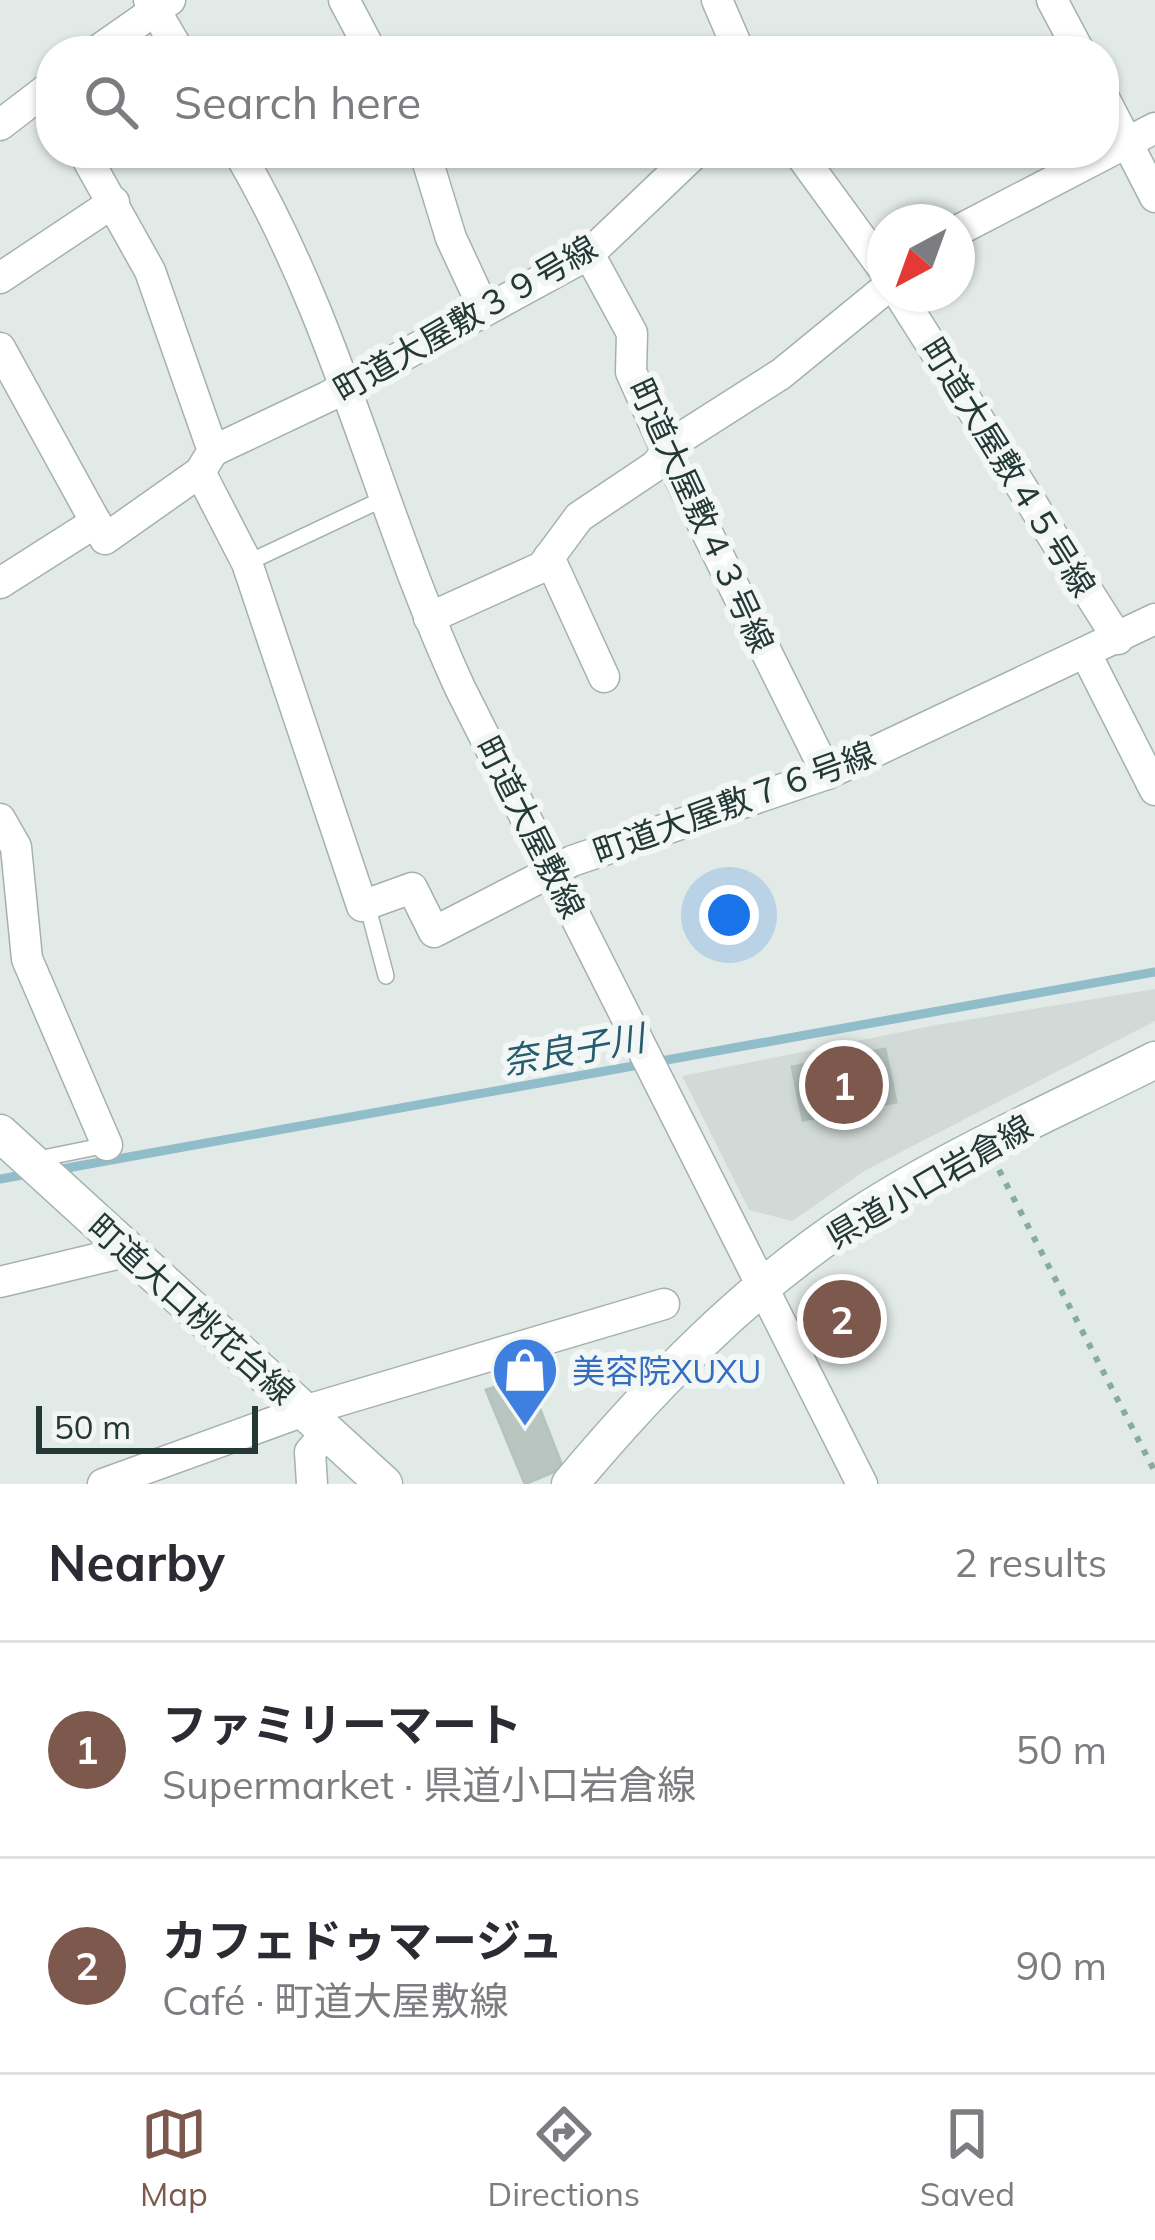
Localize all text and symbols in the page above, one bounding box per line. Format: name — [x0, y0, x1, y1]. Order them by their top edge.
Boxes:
search box — [36, 36, 1119, 168]
icon: search — [78, 69, 144, 135]
text: Search here — [174, 74, 421, 130]
north arrow — [867, 204, 975, 312]
street label: 町道大屋敷３９号線 — [326, 226, 604, 410]
street label: 町道大屋敷４５号線 — [913, 330, 1105, 604]
street label: 町道大屋敷４３号線 — [621, 372, 783, 658]
street label: 町道大屋敷線 — [468, 729, 594, 925]
street label: 町道大屋敷７６号線 — [587, 732, 881, 872]
your location — [699, 885, 759, 945]
water label: 奈良子川 — [498, 1014, 652, 1084]
pin: 1 — [805, 1040, 883, 1130]
street label: 県道小口岩倉線 — [819, 1105, 1039, 1257]
street label: 町道大口桃花台線 — [80, 1205, 304, 1413]
pin: 2 — [803, 1274, 881, 1364]
shop icon: 美容院XUXU — [490, 1335, 560, 1429]
place label: 美容院XUXU — [572, 1350, 761, 1391]
scale bar — [36, 1400, 258, 1453]
text: 50 m — [54, 1406, 131, 1447]
text: Nearby — [48, 1530, 225, 1594]
text: 2 results — [954, 1538, 1107, 1587]
text: ファミリーマート — [162, 1696, 522, 1752]
text: 1 — [75, 1725, 99, 1774]
text: 50 m — [1016, 1725, 1107, 1774]
text: Supermarket · 県道小口岩倉線 — [162, 1760, 696, 1809]
text: カフェドゥマージュ — [162, 1912, 563, 1968]
text: 2 — [75, 1941, 99, 1990]
text: 90 m — [1016, 1941, 1107, 1990]
text: Café · 町道大屋敷線 — [162, 1976, 509, 2025]
tab: Map — [140, 2101, 208, 2214]
tab: Directions — [488, 2101, 640, 2214]
tab: Saved — [920, 2101, 1015, 2214]

